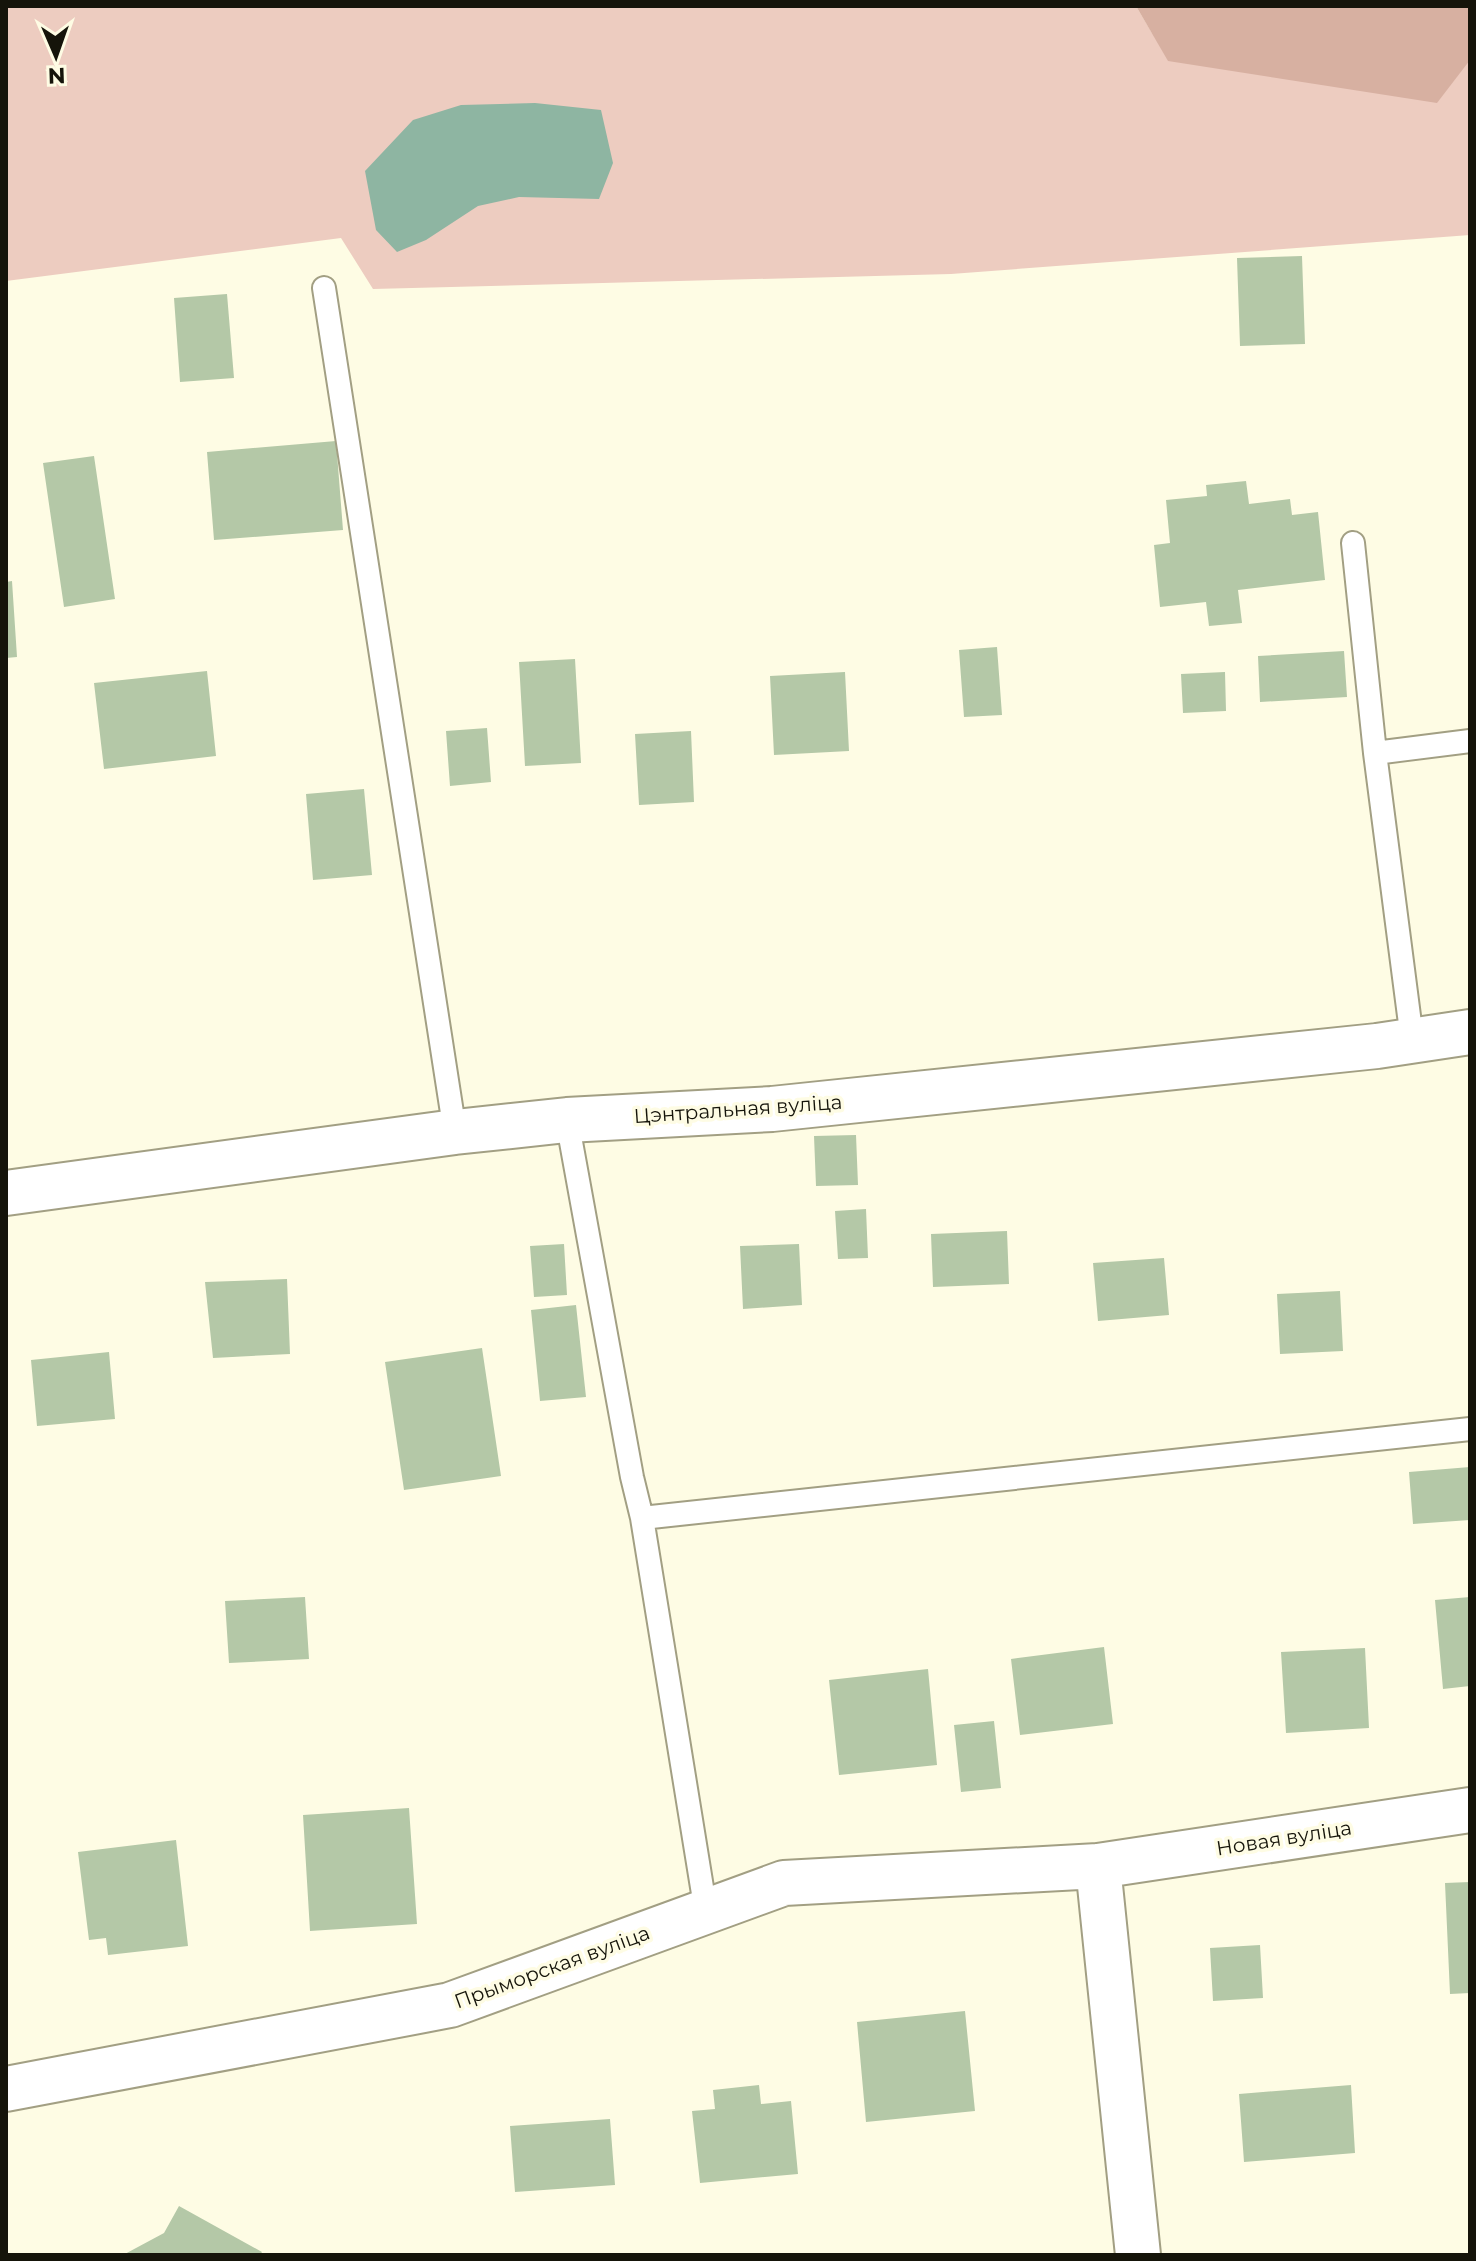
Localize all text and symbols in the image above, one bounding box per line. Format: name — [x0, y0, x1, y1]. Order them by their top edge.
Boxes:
north arrow — [16, 16, 96, 96]
text: N — [47, 62, 66, 89]
street label: Цэнтральная вуліца — [633, 1090, 843, 1128]
street label: Новая вуліца — [1215, 1815, 1353, 1861]
street label: Прыморская вуліца — [451, 1920, 653, 2014]

